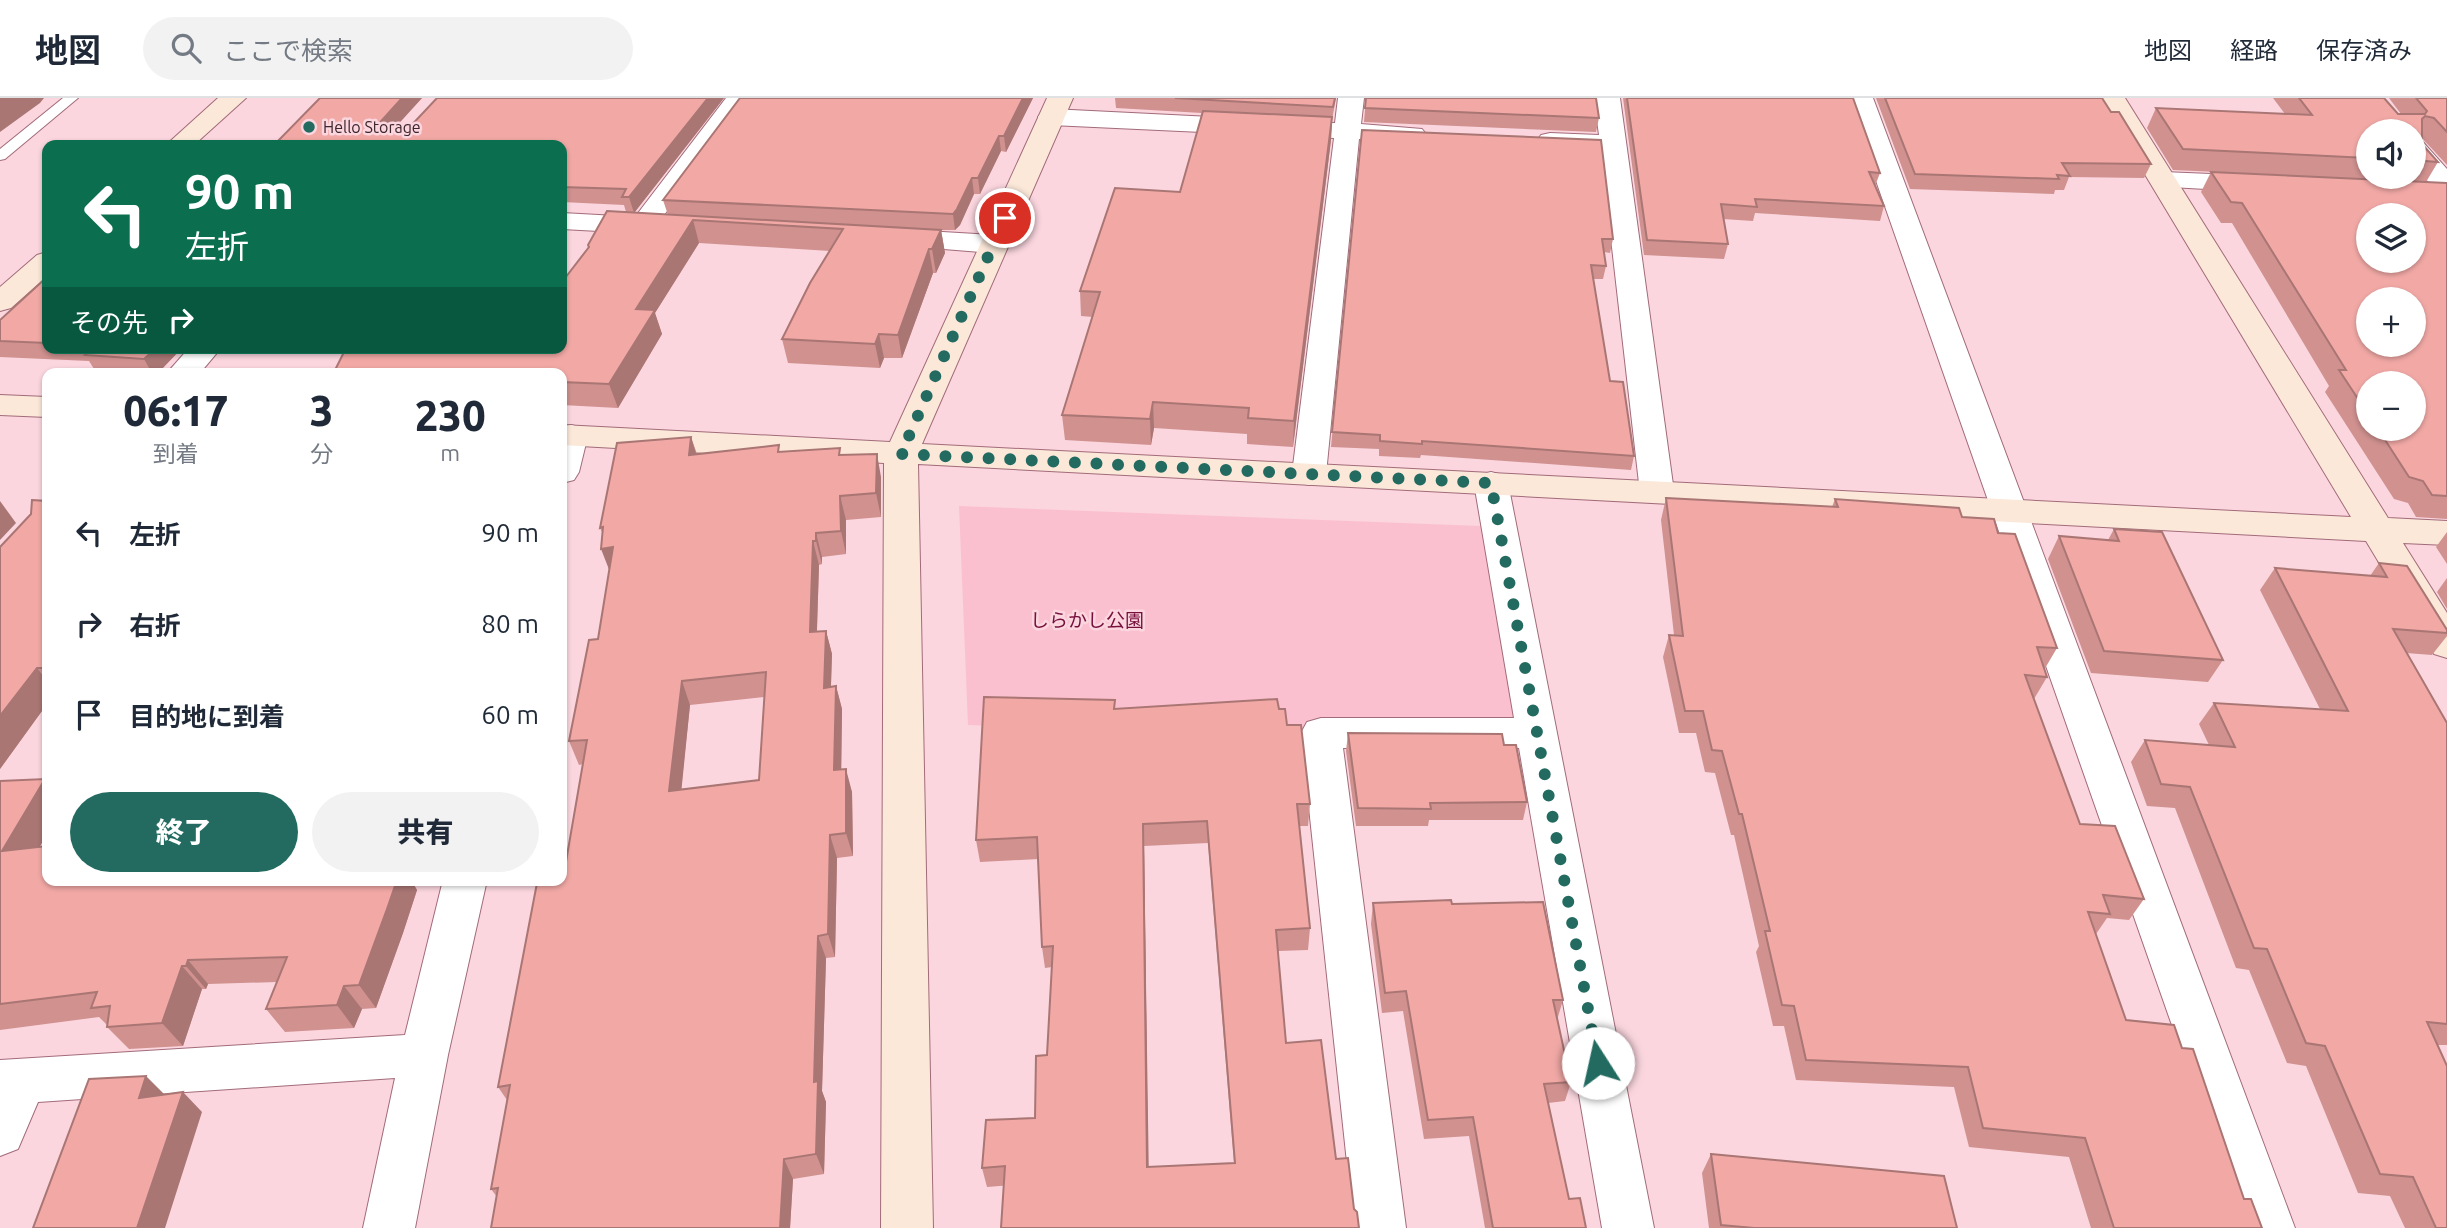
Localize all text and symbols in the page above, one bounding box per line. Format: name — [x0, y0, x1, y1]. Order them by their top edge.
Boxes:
search box — [143, 17, 633, 80]
icon: search — [167, 29, 205, 67]
text: 地図 — [35, 31, 101, 68]
text: ここで検索 — [223, 36, 353, 65]
text: 地図 — [2144, 37, 2192, 64]
text: 経路 — [2230, 37, 2278, 64]
text: 保存済み — [2316, 37, 2412, 64]
place label: Hello Storage — [323, 118, 421, 136]
marker: Hello Storage — [301, 119, 317, 135]
map controls — [2356, 119, 2426, 441]
button: sound — [2356, 119, 2426, 189]
text: 90 m — [185, 163, 294, 218]
icon: left — [70, 168, 161, 259]
pin — [975, 188, 1035, 248]
icon: arrive — [986, 199, 1024, 237]
button: layers — [2356, 203, 2426, 273]
text: 左折 — [185, 228, 249, 264]
button: + — [2356, 287, 2426, 357]
icon: right — [162, 301, 200, 339]
text: その先 — [70, 308, 148, 337]
button: − — [2356, 371, 2426, 441]
text: 06:17 — [123, 387, 228, 434]
text: 3 — [310, 387, 333, 434]
text: 230 — [415, 392, 486, 439]
text: m — [440, 440, 460, 465]
text: 到着 — [153, 441, 199, 466]
text: 分 — [310, 441, 333, 466]
icon: left — [70, 514, 108, 552]
text: 90 m — [481, 518, 539, 547]
text: 左折 — [129, 520, 181, 549]
icon: right — [70, 605, 108, 643]
text: 80 m — [481, 609, 539, 638]
park label: しらかし公園 — [1030, 609, 1144, 631]
text: 右折 — [129, 611, 181, 640]
icon: arrive — [70, 696, 108, 734]
text: 60 m — [481, 700, 539, 729]
text: 目的地に到着 — [129, 702, 285, 731]
button: 終了 — [70, 792, 298, 872]
button: 共有 — [312, 792, 539, 872]
position arrow — [1561, 1026, 1635, 1100]

